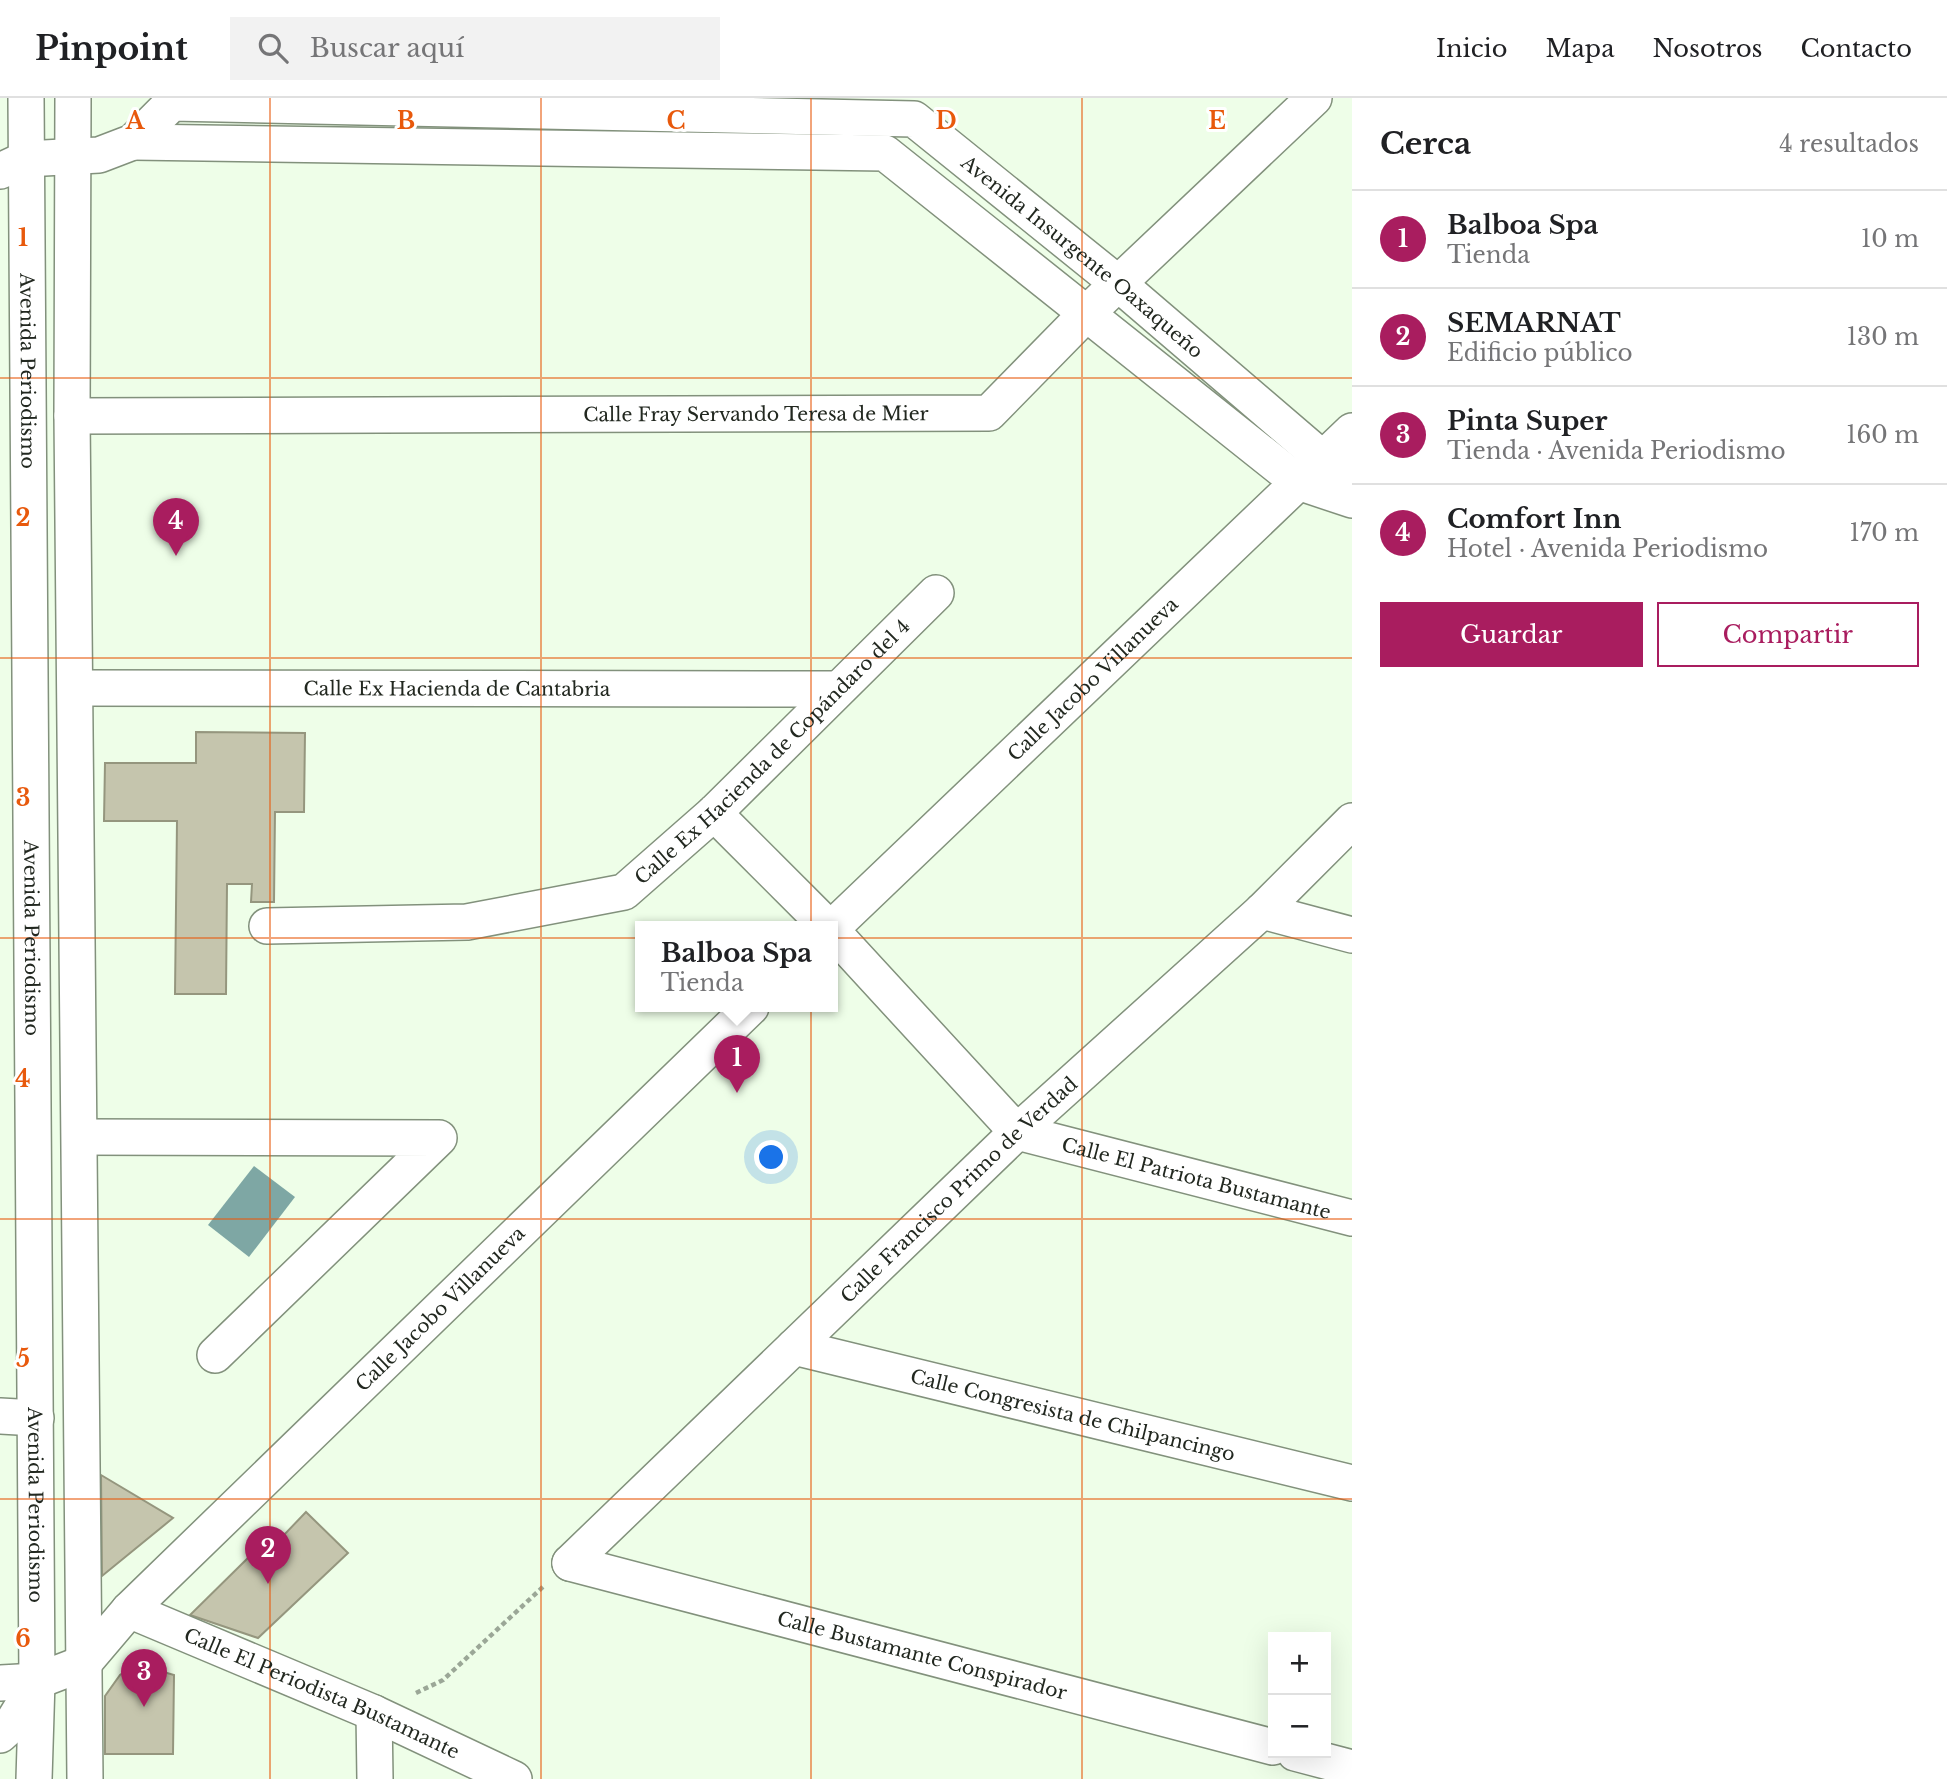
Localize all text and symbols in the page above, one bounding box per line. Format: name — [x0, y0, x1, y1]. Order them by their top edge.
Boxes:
search box — [230, 17, 720, 80]
text: Pinpoint — [35, 28, 188, 69]
icon: search — [254, 29, 292, 67]
text: Buscar aquí — [310, 32, 464, 64]
text: Inicio — [1436, 34, 1507, 63]
text: Mapa — [1545, 34, 1614, 63]
text: Nosotros — [1652, 34, 1763, 63]
text: Contacto — [1801, 34, 1912, 63]
text: A — [125, 107, 146, 135]
text: B — [397, 107, 415, 135]
text: C — [667, 107, 685, 135]
text: D — [935, 107, 957, 135]
text: E — [1208, 107, 1226, 135]
text: Cerca — [1380, 125, 1471, 162]
text: 4 resultados — [1779, 130, 1919, 158]
street label: Avenida Insurgente Oaxaqueño — [956, 150, 1208, 363]
text: Balboa Spa — [1447, 209, 1599, 241]
text: 1 — [18, 224, 28, 252]
text: 1 — [1398, 225, 1408, 253]
text: 10 m — [1861, 225, 1919, 253]
text: Tienda — [1447, 241, 1530, 269]
street label: Avenida Periodismo — [15, 272, 40, 469]
text: SEMARNAT — [1447, 307, 1621, 339]
text: 2 — [1396, 323, 1410, 351]
text: 130 m — [1847, 323, 1919, 351]
text: Edificio público — [1447, 339, 1633, 367]
street label: Calle Fray Servando Teresa de Mier — [583, 402, 929, 426]
text: Pinta Super — [1447, 405, 1608, 437]
text: 3 — [1396, 421, 1410, 449]
text: 160 m — [1846, 421, 1919, 449]
text: Tienda · Avenida Periodismo — [1447, 437, 1786, 465]
pin: 4 — [153, 498, 199, 556]
text: Comfort Inn — [1447, 503, 1621, 535]
text: 2 — [16, 504, 30, 532]
text: 4 — [1395, 519, 1411, 547]
text: 170 m — [1849, 519, 1919, 547]
text: Hotel · Avenida Periodismo — [1447, 535, 1768, 563]
street label: Calle Jacobo Villanueva — [1003, 592, 1183, 766]
button: Guardar — [1380, 602, 1643, 667]
button: Compartir — [1657, 602, 1919, 667]
street label: Calle Ex Hacienda de Copándaro del 4 — [630, 615, 915, 889]
street label: Calle Ex Hacienda de Cantabria — [304, 677, 611, 701]
text: 3 — [16, 784, 30, 812]
street label: Avenida Periodismo — [19, 839, 44, 1036]
popup — [635, 921, 838, 1012]
text: Balboa Spa — [661, 937, 812, 969]
text: Tienda — [661, 969, 744, 997]
pin: 1 — [714, 1035, 760, 1093]
text: 4 — [15, 1065, 31, 1093]
street label: Calle Francisco Primo de Verdad — [836, 1072, 1082, 1308]
street label: Calle El Patriota Bustamante — [1059, 1133, 1333, 1224]
your location — [754, 1140, 788, 1174]
street label: Calle Jacobo Villanueva — [351, 1221, 530, 1396]
text: 5 — [16, 1345, 30, 1373]
street label: Calle Congresista de Chilpancingo — [908, 1365, 1237, 1466]
street label: Avenida Periodismo — [23, 1406, 47, 1603]
pin: 2 — [245, 1526, 291, 1584]
street label: Calle Bustamante Conspirador — [775, 1607, 1069, 1705]
street label: Calle El Periodista Bustamante — [181, 1624, 463, 1764]
text: 6 — [15, 1625, 31, 1653]
map controls — [1268, 1632, 1331, 1758]
button: + — [1268, 1632, 1331, 1695]
pin: 3 — [121, 1649, 167, 1707]
button: − — [1268, 1695, 1331, 1758]

